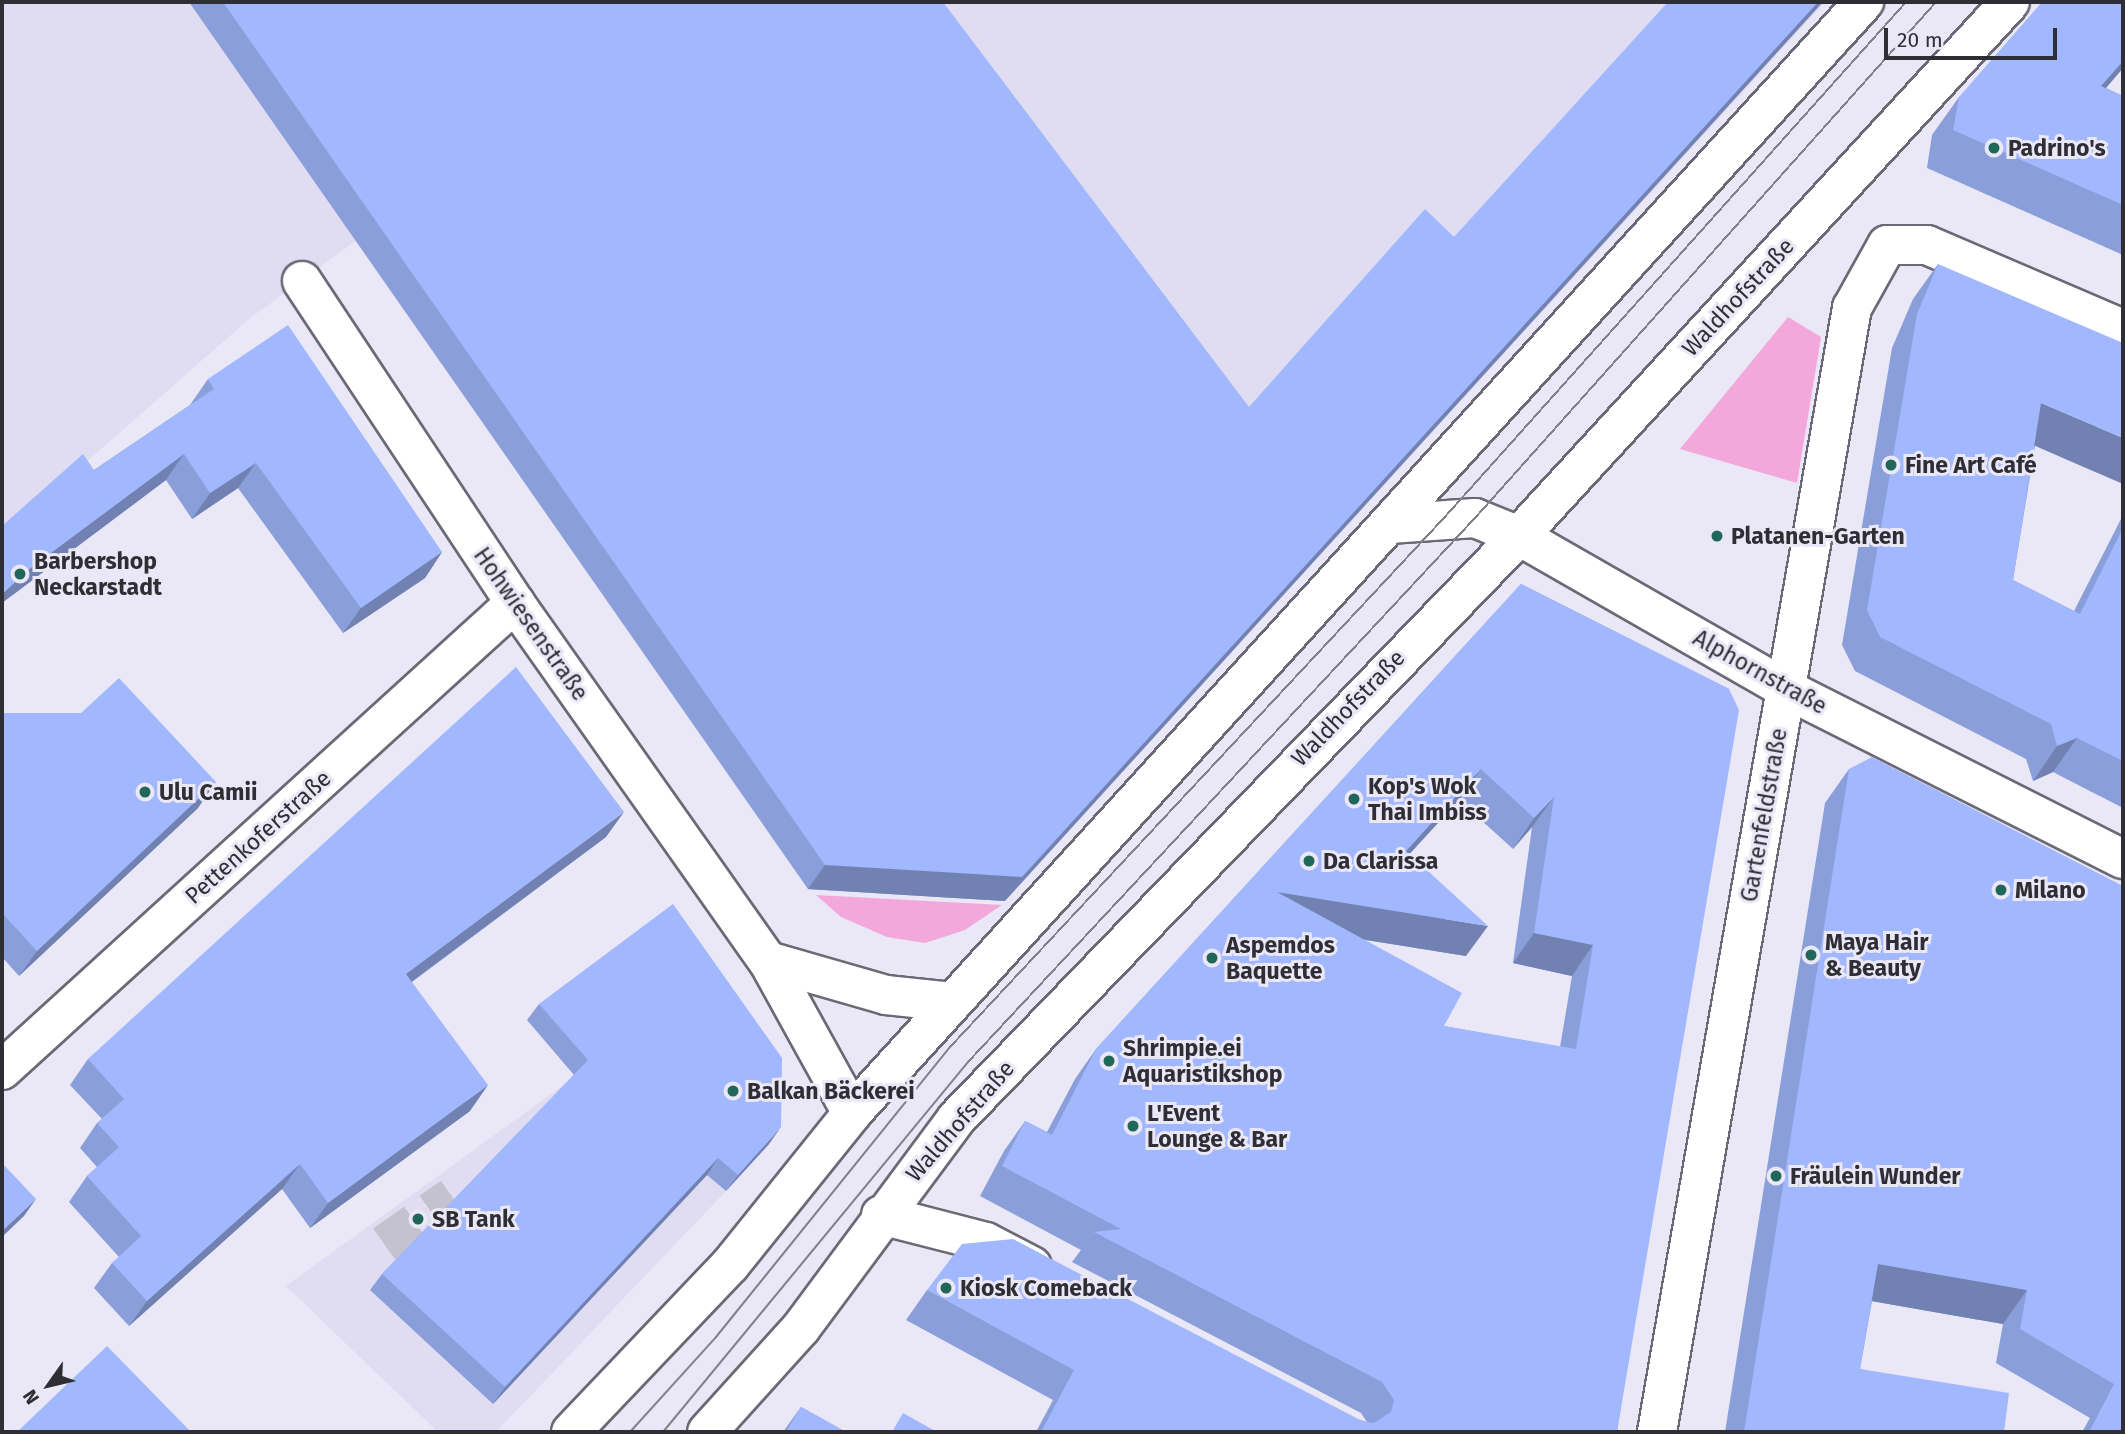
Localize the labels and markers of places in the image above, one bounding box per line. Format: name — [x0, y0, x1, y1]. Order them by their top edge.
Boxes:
place label: Padrino's — [2008, 134, 2106, 162]
marker: Padrino's — [1986, 140, 2002, 156]
place label: Fine Art Café — [1905, 451, 2037, 479]
marker: Fine Art Café — [1883, 457, 1899, 473]
place label: Platanen-Garten — [1731, 522, 1905, 550]
marker: Platanen-Garten — [1709, 528, 1725, 544]
place label: Barbershop Neckarstadt — [34, 547, 162, 601]
marker: Barbershop Neckarstadt — [12, 566, 28, 582]
place label: Kop's Wok Thai Imbiss — [1368, 772, 1487, 826]
place label: Ulu Camii — [159, 778, 257, 806]
marker: Ulu Camii — [137, 784, 153, 800]
marker: Kop's Wok Thai Imbiss — [1346, 791, 1362, 807]
place label: Da Clarissa — [1323, 847, 1438, 875]
marker: Da Clarissa — [1301, 853, 1317, 869]
place label: Milano — [2015, 876, 2086, 904]
marker: Milano — [1993, 882, 2009, 898]
place label: Maya Hair & Beauty — [1825, 928, 1928, 982]
place label: Aspemdos Baquette — [1226, 931, 1335, 985]
marker: Maya Hair & Beauty — [1803, 947, 1819, 963]
marker: Aspemdos Baquette — [1204, 950, 1220, 966]
place label: Shrimpie.ei Aquaristikshop — [1123, 1034, 1282, 1088]
marker: Shrimpie.ei Aquaristikshop — [1101, 1053, 1117, 1069]
place label: Balkan Bäckerei — [747, 1077, 915, 1105]
marker: Balkan Bäckerei — [725, 1083, 741, 1099]
place label: L'Event Lounge & Bar — [1147, 1099, 1287, 1153]
marker: L'Event Lounge & Bar — [1125, 1118, 1141, 1134]
place label: Fräulein Wunder — [1790, 1162, 1961, 1190]
marker: Fräulein Wunder — [1768, 1168, 1784, 1184]
place label: SB Tank — [432, 1205, 515, 1233]
marker: SB Tank — [410, 1211, 426, 1227]
place label: Kiosk Comeback — [960, 1274, 1132, 1302]
marker: Kiosk Comeback — [938, 1280, 954, 1296]

